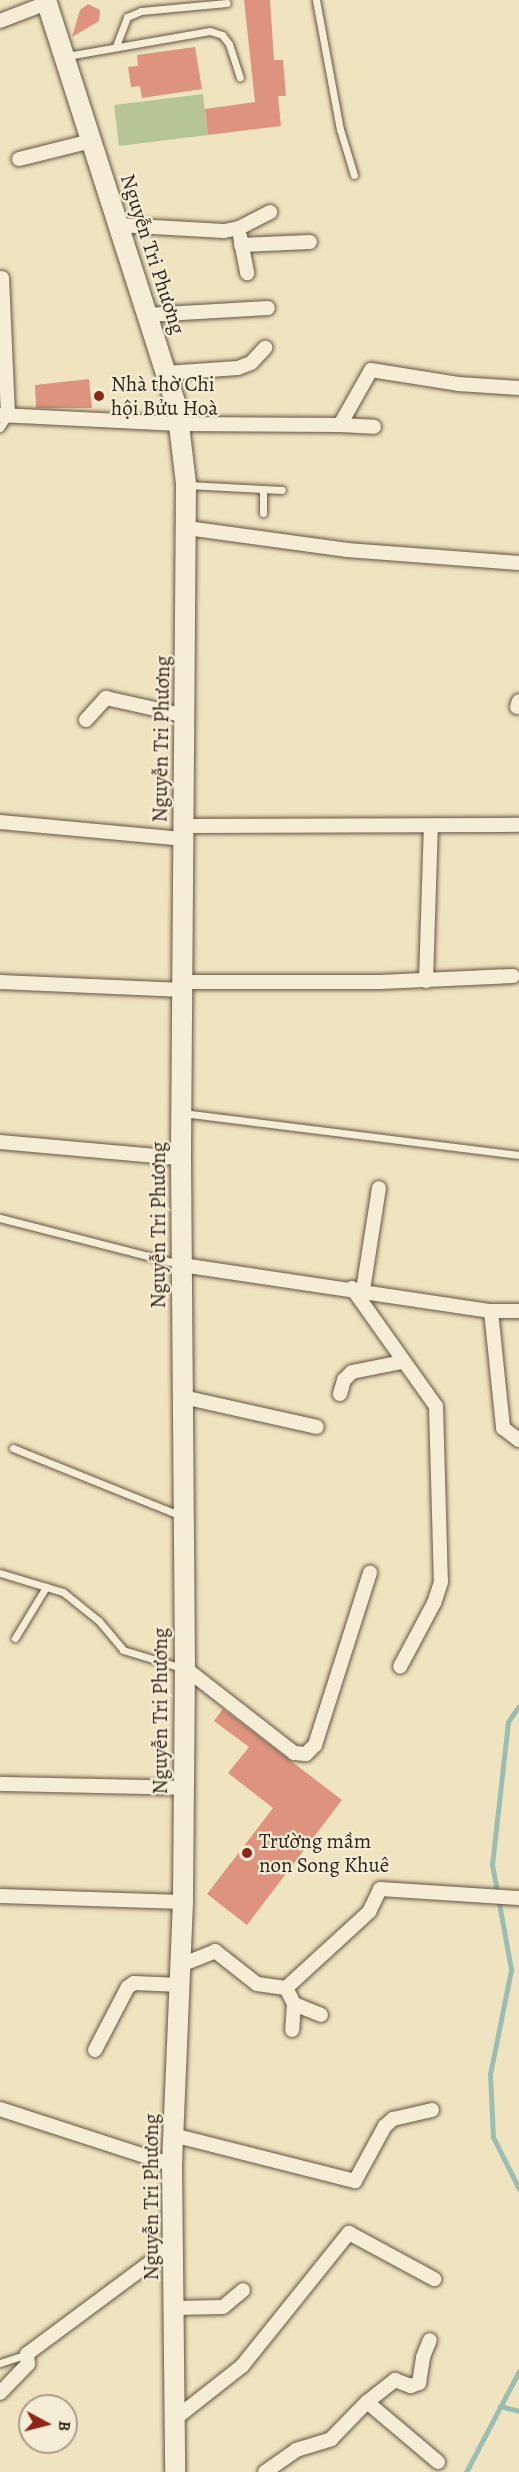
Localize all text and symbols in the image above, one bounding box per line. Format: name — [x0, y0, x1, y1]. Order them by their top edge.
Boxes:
street label: Nguyễn Tri Phương — [115, 171, 191, 337]
place label: Nhà thờ Chi hội Bửu Hoà — [111, 371, 218, 421]
marker: Nhà thờ Chi hội Bửu Hoà — [92, 389, 106, 403]
street label: Nguyễn Tri Phương — [147, 655, 175, 823]
street label: Nguyễn Tri Phương — [145, 1142, 171, 1308]
street label: Nguyễn Tri Phương — [147, 1628, 173, 1794]
place label: Trường mầm non Song Khuê — [259, 1828, 389, 1878]
marker: Trường mầm non Song Khuê — [240, 1846, 254, 1860]
street label: Nguyễn Tri Phương — [138, 2114, 164, 2280]
north arrow — [18, 2394, 78, 2454]
text: B — [52, 2420, 75, 2432]

